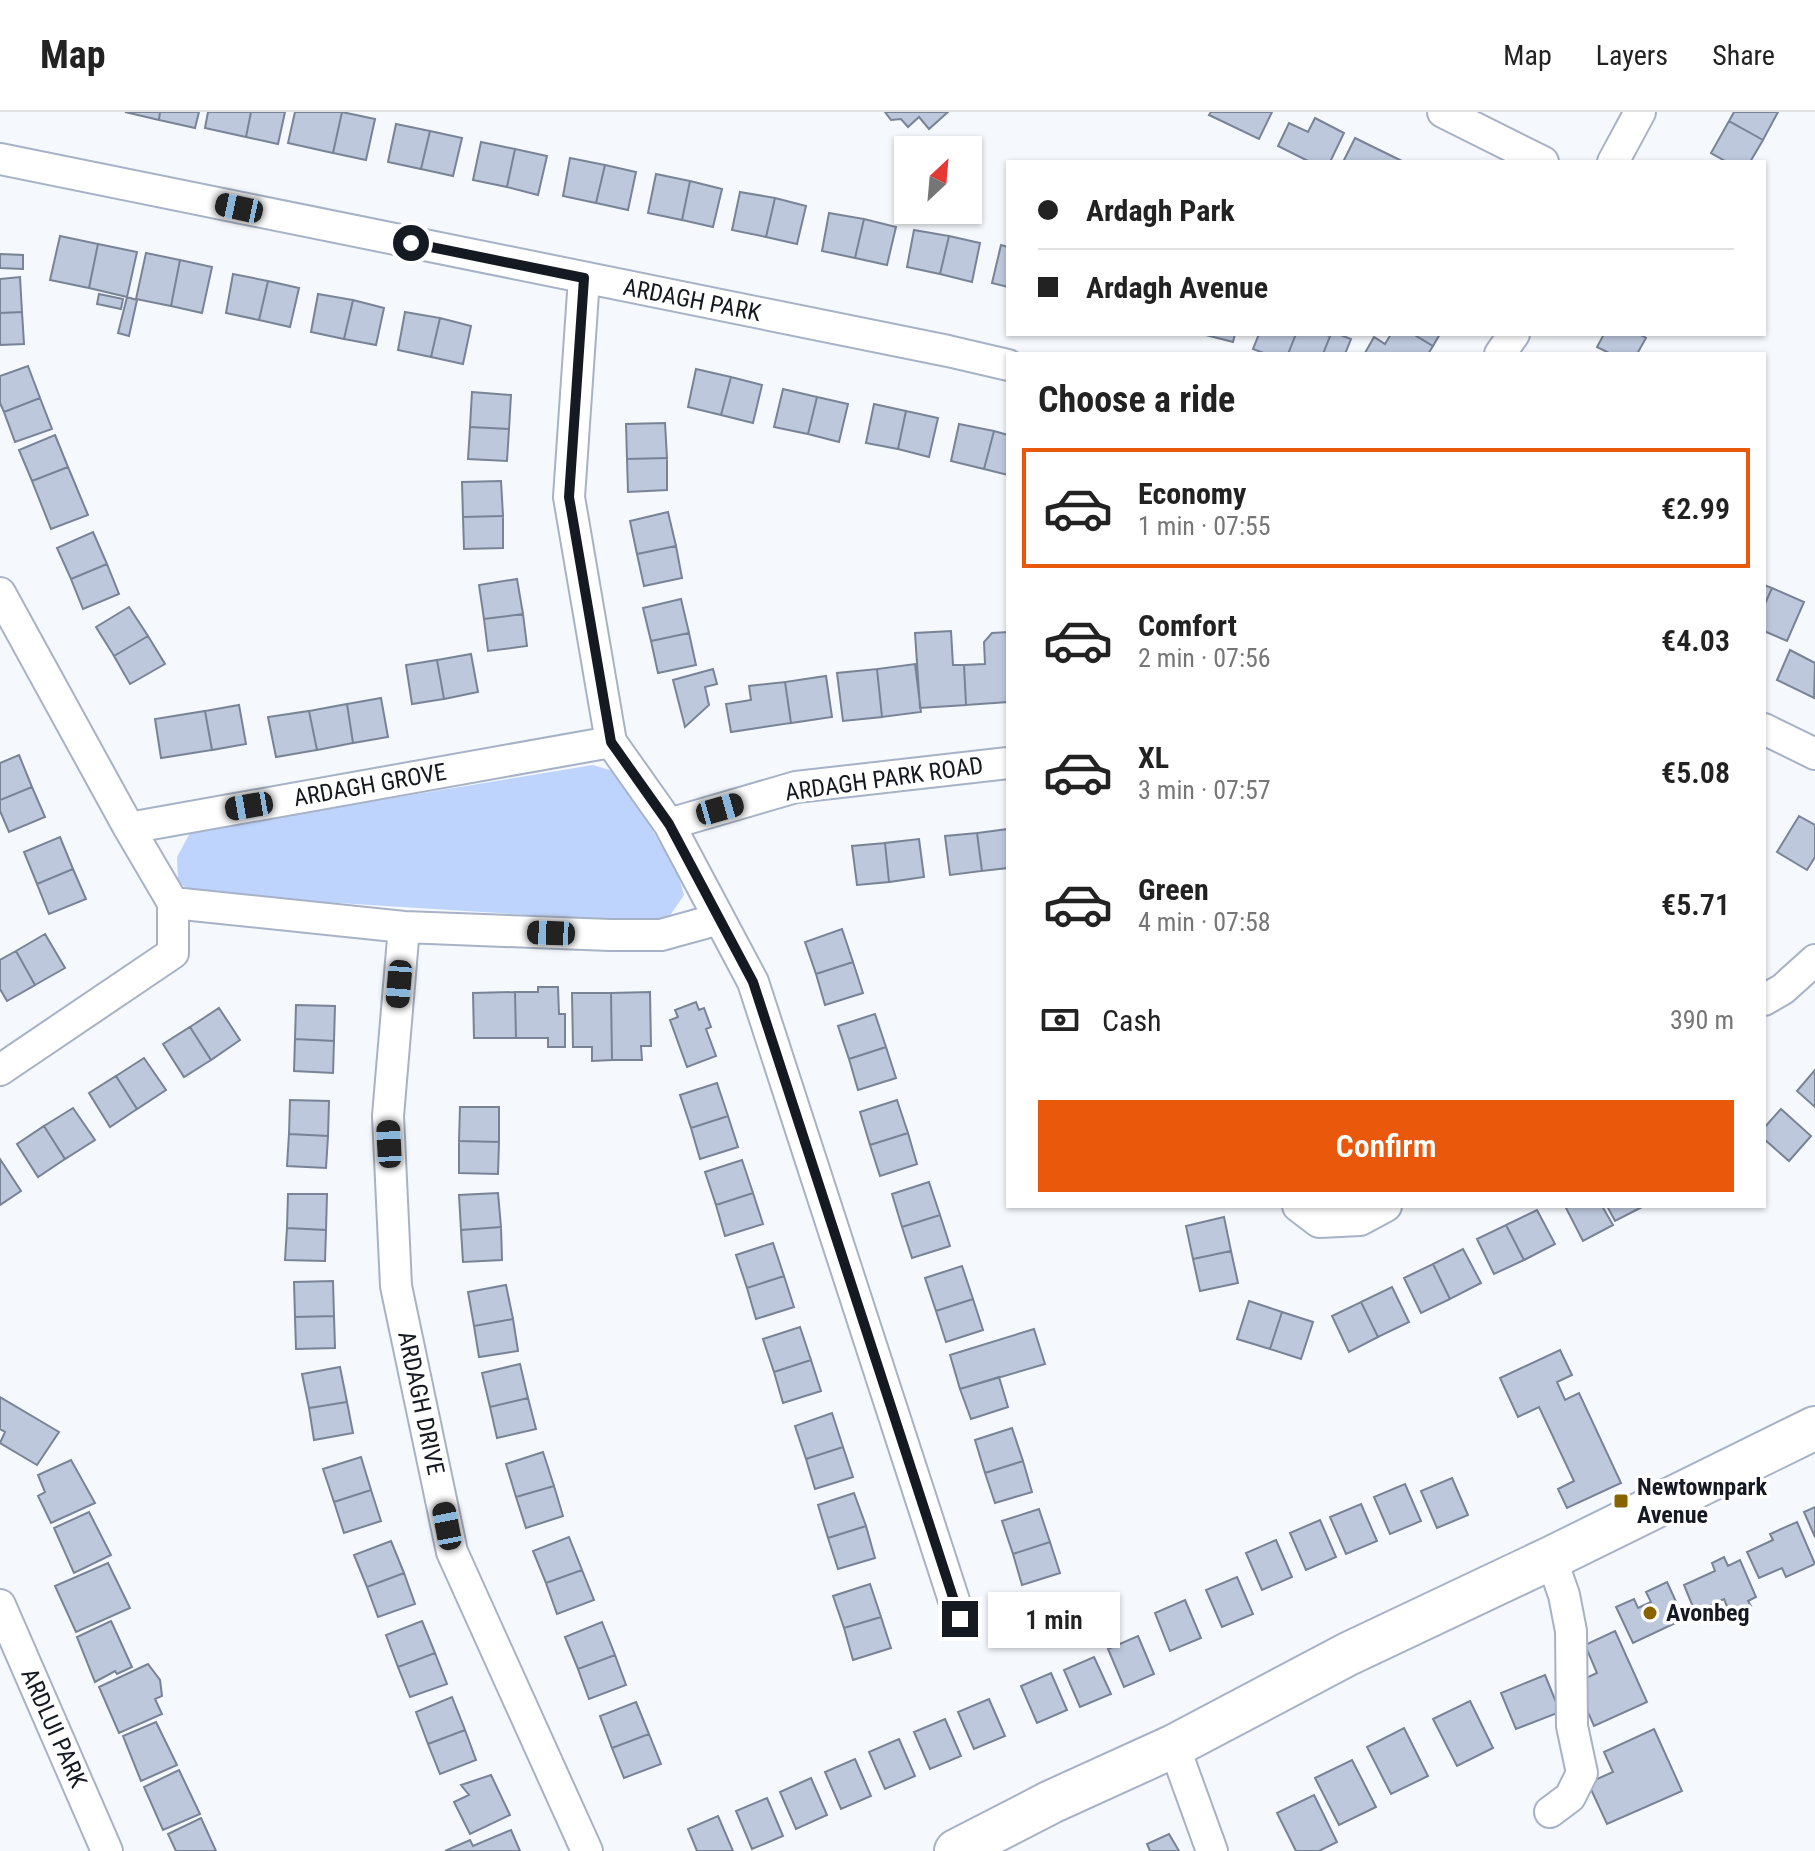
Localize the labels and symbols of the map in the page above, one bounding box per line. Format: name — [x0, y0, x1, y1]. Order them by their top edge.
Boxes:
north arrow — [894, 136, 982, 224]
car — [213, 191, 265, 225]
route start — [393, 225, 429, 261]
street label: ARDAGH PARK — [621, 273, 763, 327]
street label: ARDAGH PARK ROAD — [783, 751, 985, 807]
street label: ARDAGH GROVE — [291, 758, 449, 812]
car — [223, 790, 275, 822]
car — [694, 791, 746, 827]
car — [527, 920, 575, 946]
car — [385, 959, 413, 1009]
car — [376, 1119, 402, 1169]
street label: ARDAGH DRIVE — [392, 1329, 450, 1477]
place label: Newtownpark Avenue — [1637, 1473, 1767, 1529]
marker: Newtownpark Avenue — [1612, 1492, 1630, 1510]
car — [431, 1500, 463, 1552]
callout: 1 min — [988, 1591, 1120, 1647]
place label: Avonbeg — [1666, 1599, 1750, 1627]
route end — [942, 1601, 978, 1637]
marker: Avonbeg — [1641, 1604, 1659, 1622]
street label: ARDLUI PARK — [15, 1664, 93, 1792]

